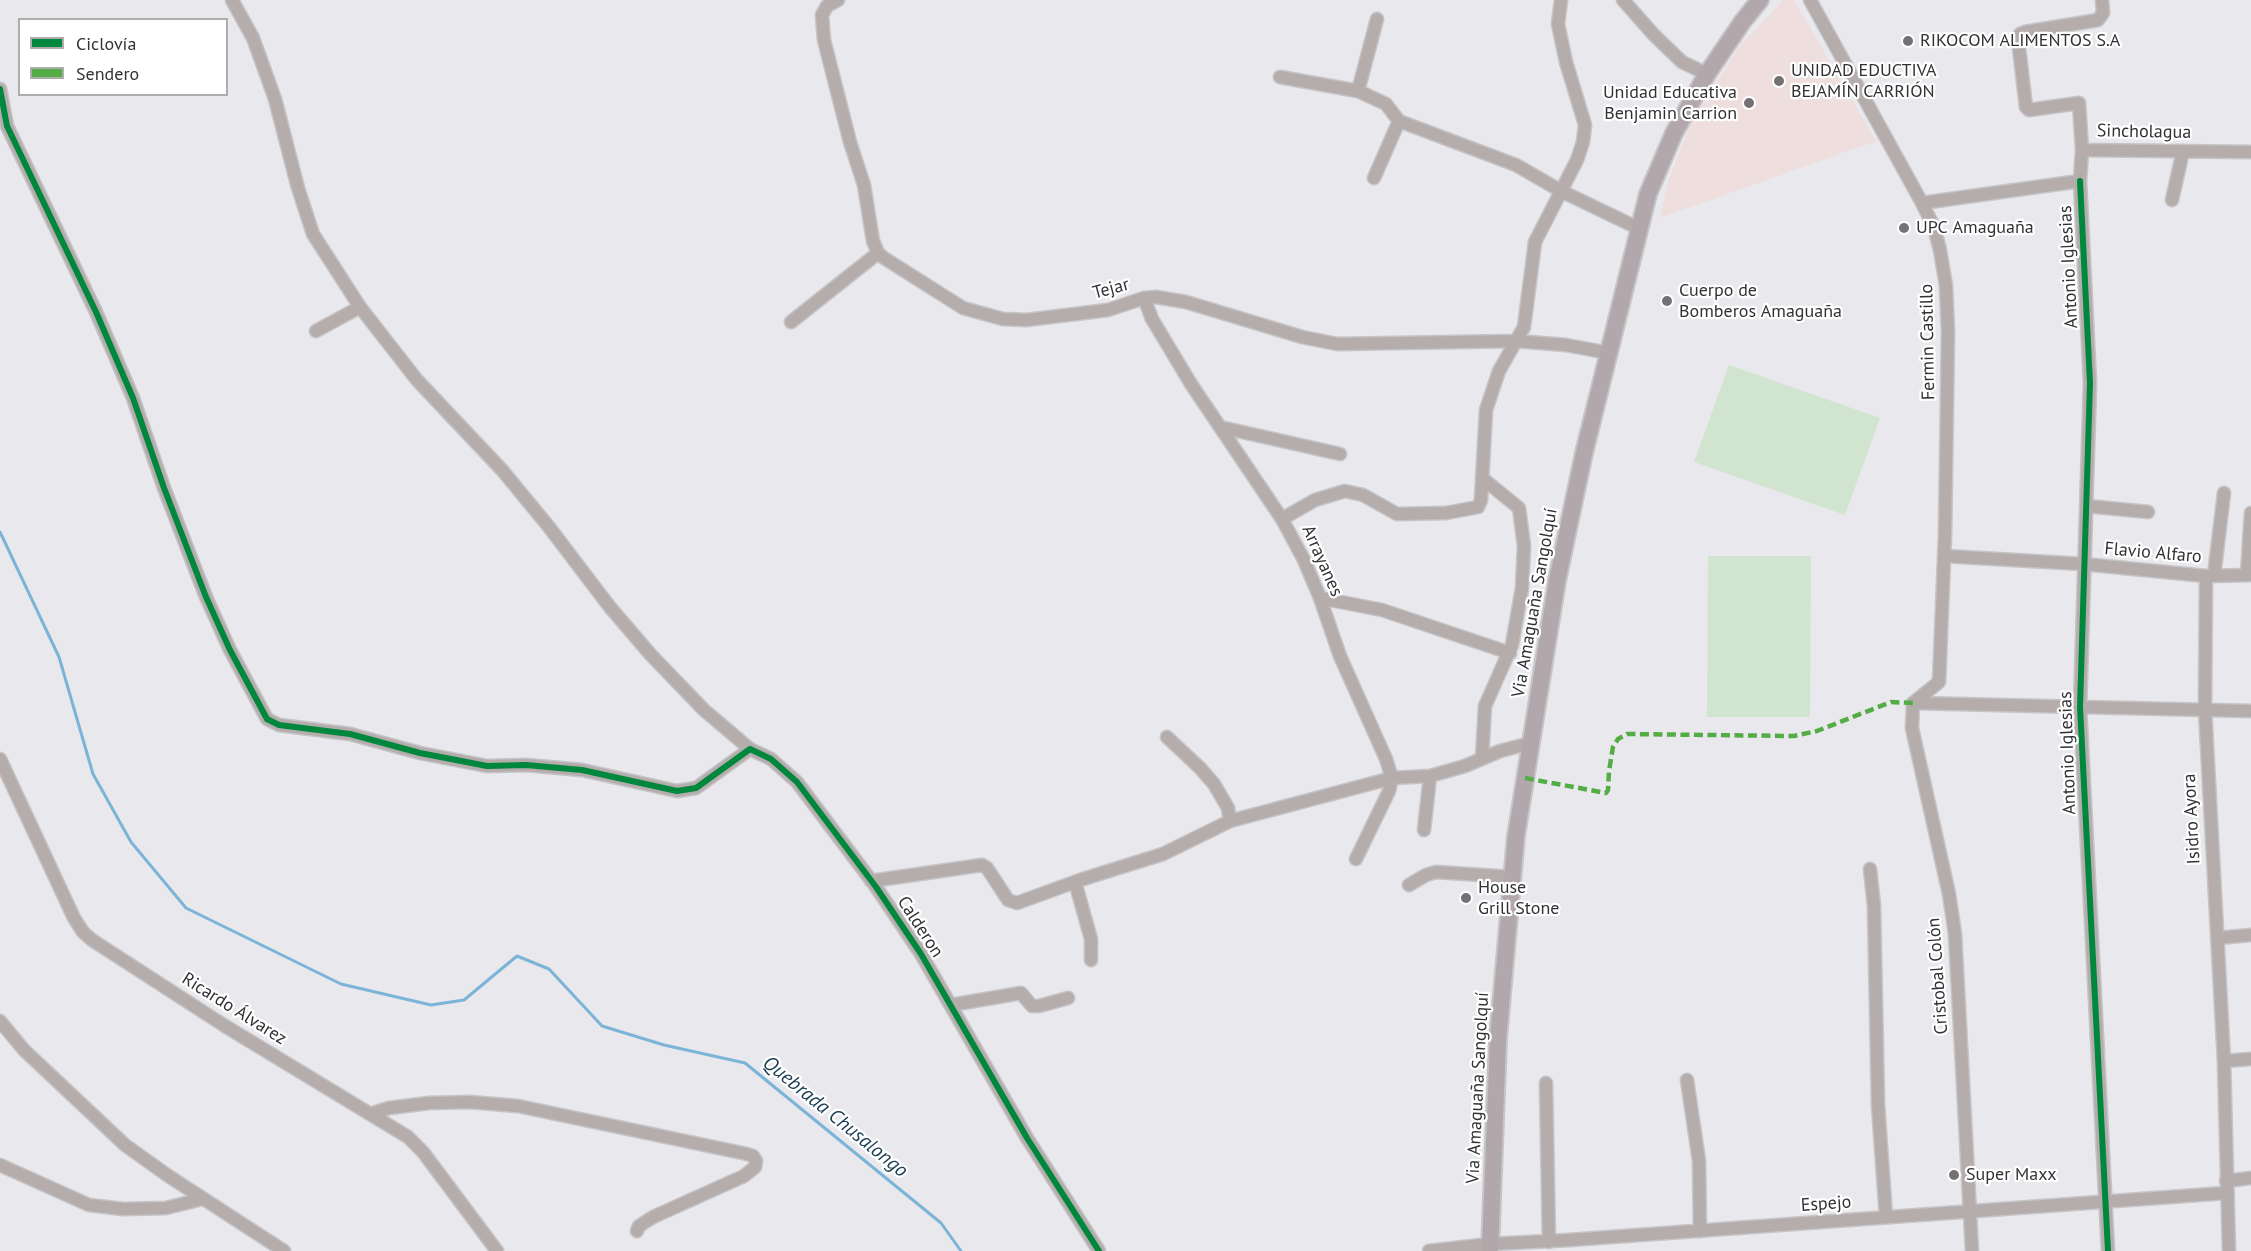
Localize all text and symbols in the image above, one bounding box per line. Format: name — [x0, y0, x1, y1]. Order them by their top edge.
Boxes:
legend — [18, 18, 228, 96]
place label: RIKOCOM ALIMENTOS S.A — [1920, 30, 2120, 52]
text: Ciclovía — [76, 32, 136, 55]
marker: RIKOCOM ALIMENTOS S.A — [1901, 34, 1915, 48]
place label: UNIDAD EDUCTIVA BEJAMÍN CARRIÓN — [1791, 60, 1937, 103]
text: Sendero — [76, 62, 139, 85]
marker: UNIDAD EDUCTIVA BEJAMÍN CARRIÓN — [1772, 74, 1786, 88]
place label: Unidad Educativa Benjamin Carrion — [1603, 82, 1737, 124]
marker: Unidad Educativa Benjamin Carrion — [1742, 96, 1756, 110]
street label: Sincholagua — [2097, 120, 2191, 144]
street label: Antonio Iglesias — [2055, 205, 2083, 329]
place label: UPC Amaguaña — [1916, 217, 2034, 239]
marker: UPC Amaguaña — [1897, 221, 1911, 235]
street label: Tejar — [1090, 274, 1132, 304]
place label: Cuerpo de Bomberos Amaguaña — [1679, 280, 1842, 322]
street label: Fermin Castillo — [1916, 284, 1940, 400]
marker: Cuerpo de Bomberos Amaguaña — [1660, 294, 1674, 308]
street label: Via Amaguaña Sangolquí — [1508, 507, 1562, 699]
street label: Arrayanes — [1297, 522, 1347, 600]
street label: Flavio Alfaro — [2103, 538, 2203, 568]
street label: Antonio Iglesias — [2055, 691, 2081, 815]
street label: Isidro Ayora — [2179, 773, 2205, 865]
place label: House Grill Stone — [1478, 877, 1559, 920]
marker: House Grill Stone — [1459, 891, 1473, 905]
street label: Calderon — [892, 892, 948, 962]
street label: Cristobal Colón — [1923, 917, 1953, 1035]
street label: Ricardo Álvarez — [178, 968, 290, 1050]
street label: Via Amaguaña Sangolquí — [1462, 992, 1494, 1184]
water label: Quebrada Chusalongo — [758, 1051, 912, 1183]
place label: Super Maxx — [1966, 1164, 2056, 1186]
marker: Super Maxx — [1947, 1168, 1961, 1182]
street label: Espejo — [1800, 1191, 1852, 1217]

